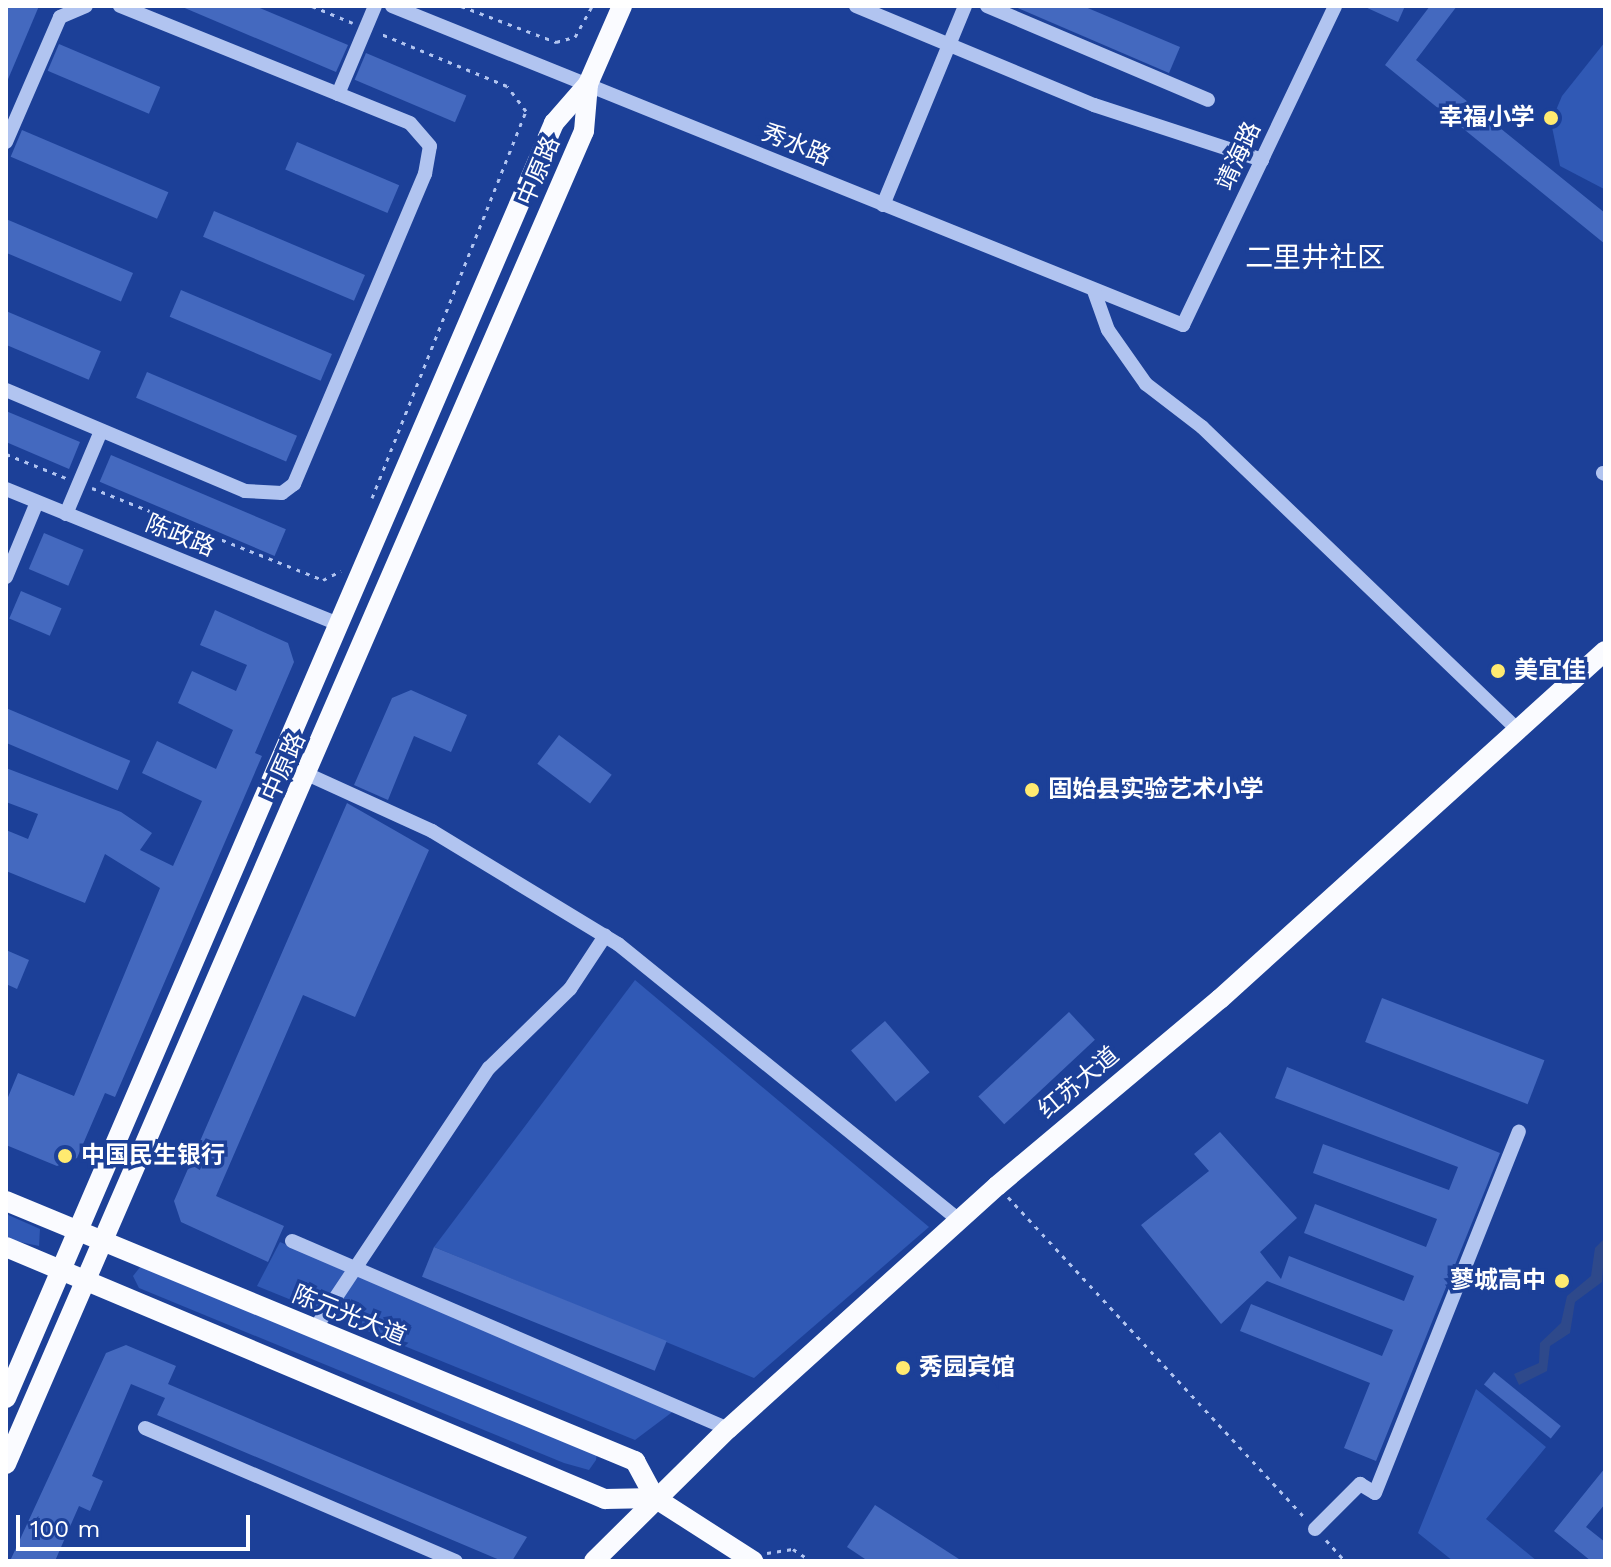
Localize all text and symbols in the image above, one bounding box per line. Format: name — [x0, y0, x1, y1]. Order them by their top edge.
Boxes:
place label: 幸福小学 — [1439, 104, 1535, 132]
marker: 幸福小学 — [1542, 109, 1560, 127]
street label: 靖海路 — [1211, 117, 1267, 195]
street label: 秀水路 — [757, 118, 835, 172]
street label: 中原路 — [512, 132, 566, 210]
district label: 二里井社区 — [1245, 241, 1385, 275]
street label: 陈政路 — [141, 509, 219, 563]
place label: 美宜佳 — [1514, 657, 1586, 685]
marker: 美宜佳 — [1489, 662, 1507, 680]
street label: 中原路 — [256, 728, 312, 806]
place label: 固始县实验艺术小学 — [1048, 776, 1264, 804]
marker: 固始县实验艺术小学 — [1023, 781, 1041, 799]
street label: 红苏大道 — [1033, 1041, 1125, 1125]
place label: 中国民生银行 — [81, 1142, 225, 1170]
marker: 中国民生银行 — [56, 1147, 74, 1165]
place label: 蓼城高中 — [1450, 1267, 1546, 1295]
marker: 蓼城高中 — [1553, 1272, 1571, 1290]
street label: 陈元光大道 — [288, 1280, 410, 1352]
place label: 秀园宾馆 — [919, 1354, 1015, 1382]
marker: 秀园宾馆 — [894, 1359, 912, 1377]
scale bar — [20, 1499, 254, 1549]
text: 100 m — [30, 1515, 100, 1543]

